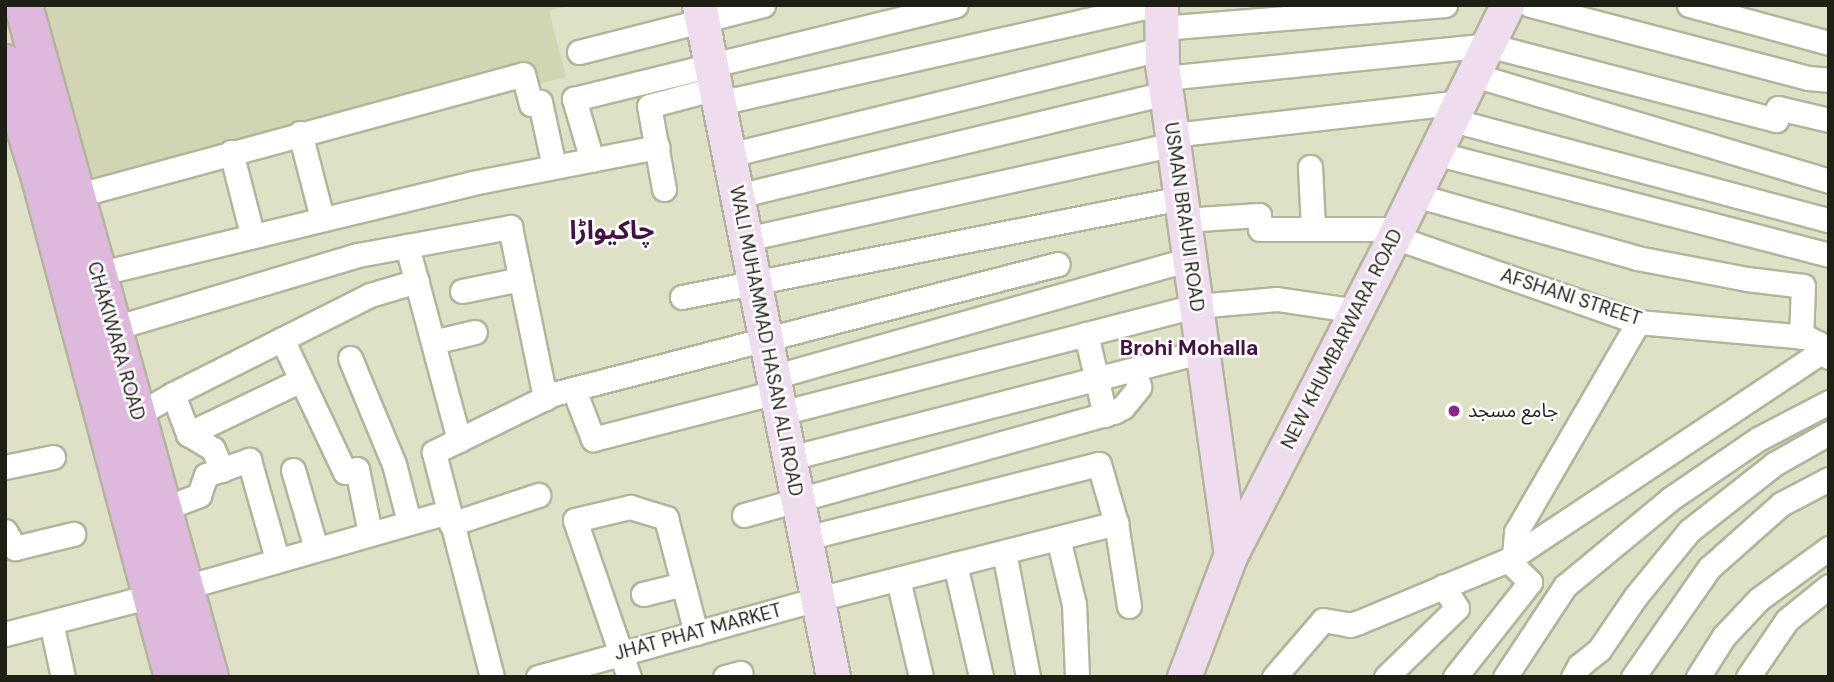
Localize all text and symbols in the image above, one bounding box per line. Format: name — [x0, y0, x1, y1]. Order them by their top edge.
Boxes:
street label: USMAN BRAHUI ROAD — [1159, 121, 1209, 313]
street label: WALI MUHAMMAD HASAN ALI ROAD — [725, 184, 807, 498]
district label: چاکیواڑا — [570, 215, 654, 247]
street label: NEW KHUMBARWARA ROAD — [1276, 225, 1408, 453]
street label: CHAKIWARA ROAD — [82, 259, 150, 423]
street label: AFSHANI STREET — [1498, 263, 1644, 331]
district label: Brohi Mohalla — [1120, 335, 1258, 361]
place label: جامع مسجد — [1468, 400, 1558, 422]
marker: جامع مسجد — [1446, 403, 1462, 419]
street label: JHAT PHAT MARKET — [612, 599, 784, 665]

